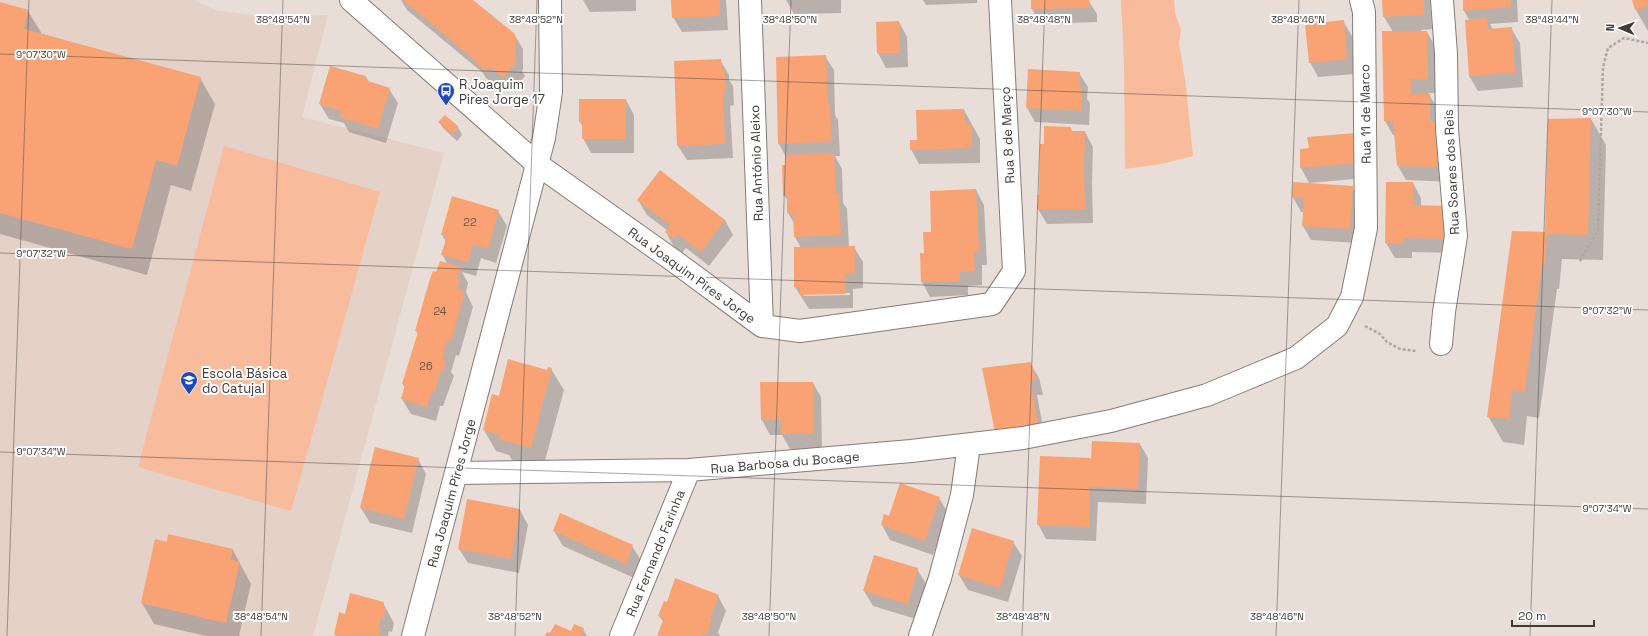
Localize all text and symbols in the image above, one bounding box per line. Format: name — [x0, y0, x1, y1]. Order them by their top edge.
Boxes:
north arrow — [1600, 8, 1640, 48]
text: 38°48'54"N — [256, 13, 310, 26]
text: 38°48'52"N — [509, 13, 563, 26]
text: 38°48'50"N — [763, 13, 817, 26]
text: 38°48'48"N — [1017, 13, 1071, 26]
text: 38°48'46"N — [1271, 13, 1325, 26]
text: 38°48'44"N — [1525, 13, 1579, 26]
text: N — [1603, 24, 1617, 32]
text: 9°07'30"W — [16, 48, 66, 61]
street label: Rua 11 de Marco — [1356, 64, 1375, 164]
place label: R Joaquim Pires Jorge 17 — [459, 76, 545, 108]
bus stop icon: R Joaquim Pires Jorge 17 — [436, 81, 456, 106]
street label: Rua 8 de Março — [996, 86, 1019, 184]
street label: Rua António Aleixo — [746, 104, 767, 221]
text: 9°07'30"W — [1582, 105, 1632, 118]
street label: Rua Soares dos Reis — [1440, 109, 1463, 235]
house number: 22 — [463, 215, 477, 229]
street label: Rua Joaquim Pires Jorge — [625, 223, 759, 327]
text: 9°07'32"W — [16, 247, 66, 260]
house number: 24 — [433, 304, 447, 318]
text: 9°07'32"W — [1582, 304, 1632, 317]
house number: 26 — [419, 359, 433, 373]
place label: Escola Básica do Catujal — [202, 365, 288, 397]
school or university icon: Escola Básica do Catujal — [179, 370, 199, 395]
street label: Rua Joaquim Pires Jorge — [423, 417, 480, 569]
text: 9°07'34"W — [16, 445, 66, 458]
street label: Rua Barbosa du Bocage — [710, 448, 860, 477]
street label: Rua Fernando Farinha — [622, 487, 689, 619]
text: 9°07'34"W — [1582, 502, 1632, 515]
scale bar — [1512, 602, 1594, 628]
text: 20 m — [1518, 608, 1546, 624]
text: 38°48'54"N — [234, 610, 288, 623]
text: 38°48'52"N — [488, 610, 542, 623]
text: 38°48'50"N — [742, 610, 796, 623]
text: 38°48'48"N — [996, 610, 1050, 623]
text: 38°48'46"N — [1250, 610, 1304, 623]

